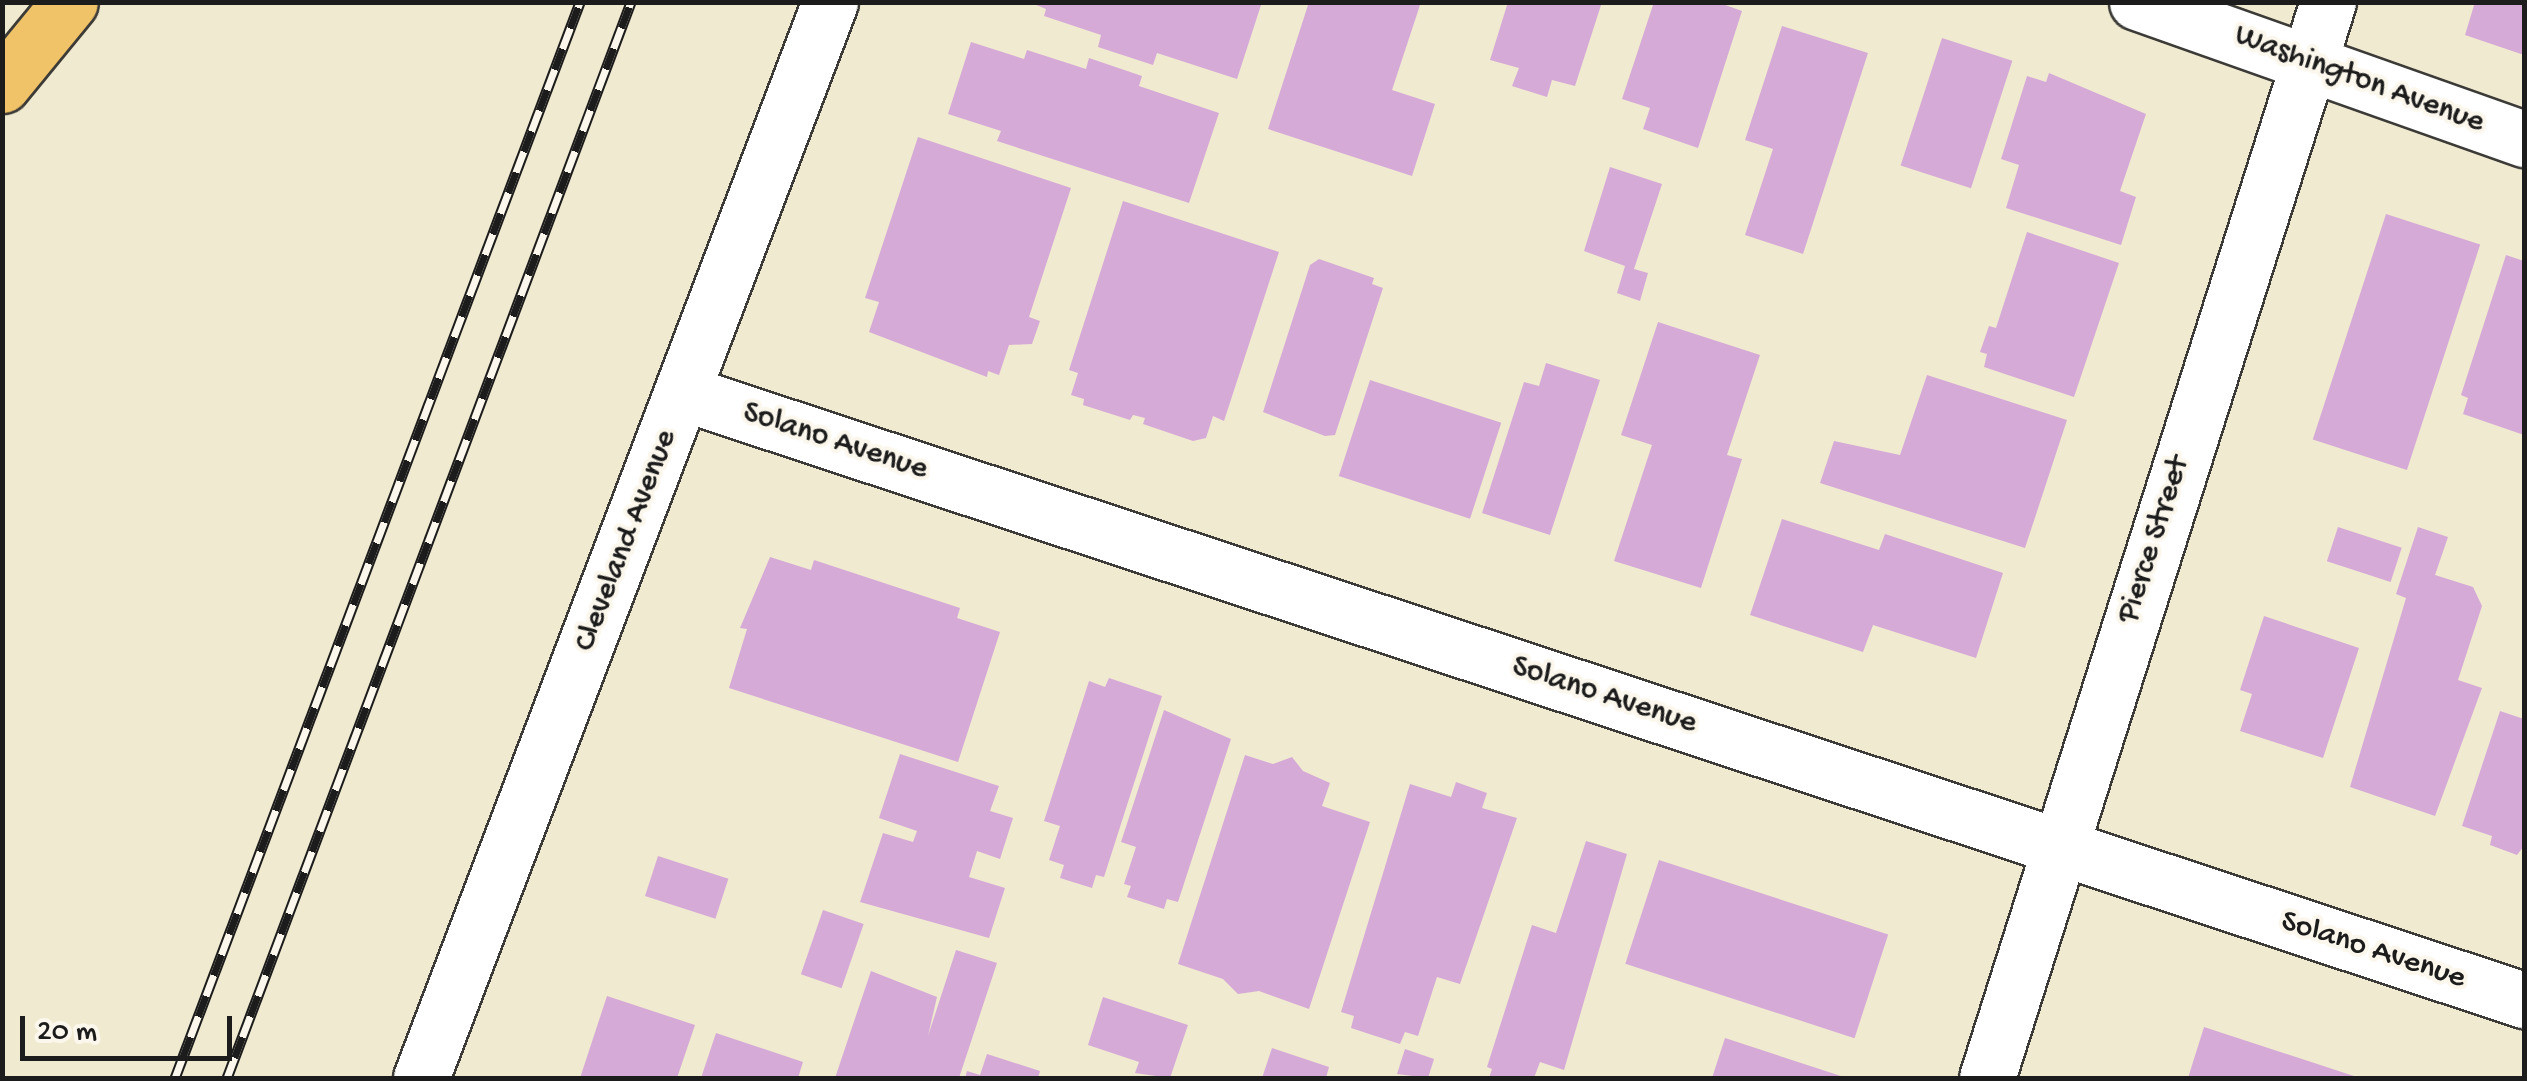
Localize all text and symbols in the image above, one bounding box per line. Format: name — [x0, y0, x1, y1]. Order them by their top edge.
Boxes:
street label: Washington Avenue — [2229, 17, 2489, 143]
street label: Solano Avenue — [738, 394, 932, 490]
street label: Cleveland Avenue — [567, 425, 687, 657]
street label: Pierce Street — [2110, 452, 2200, 628]
street label: Solano Avenue — [1507, 648, 1701, 744]
street label: Solano Avenue — [2276, 903, 2470, 999]
scale bar — [25, 996, 238, 1058]
text: 20 m — [37, 1016, 97, 1051]

